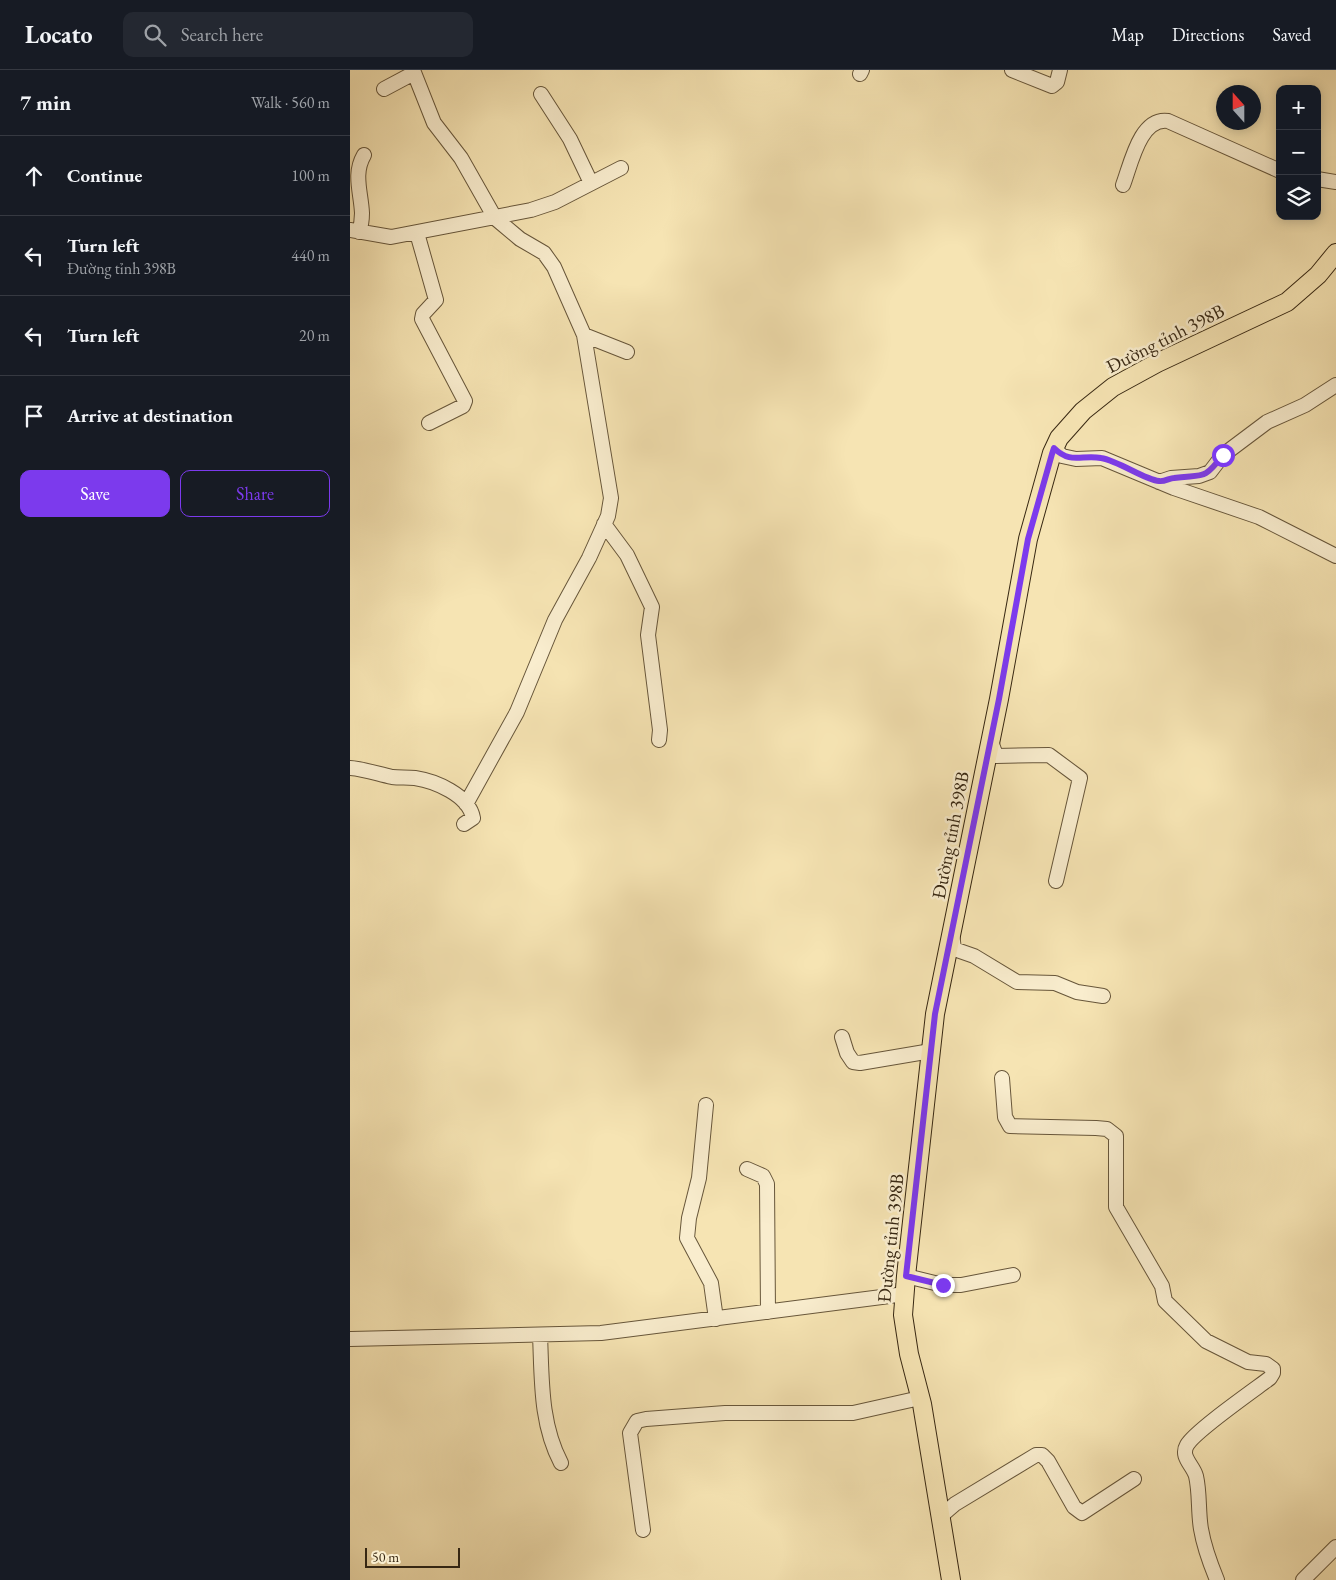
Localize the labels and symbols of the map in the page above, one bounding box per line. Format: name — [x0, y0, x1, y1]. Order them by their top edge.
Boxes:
north arrow — [1216, 85, 1261, 130]
street label: Đường tỉnh 398B — [1102, 298, 1229, 379]
route start — [1212, 444, 1235, 467]
street label: Đường tỉnh 398B — [926, 769, 975, 901]
street label: Đường tỉnh 398B — [871, 1172, 910, 1304]
route end — [932, 1274, 955, 1297]
scale bar — [365, 1545, 460, 1568]

